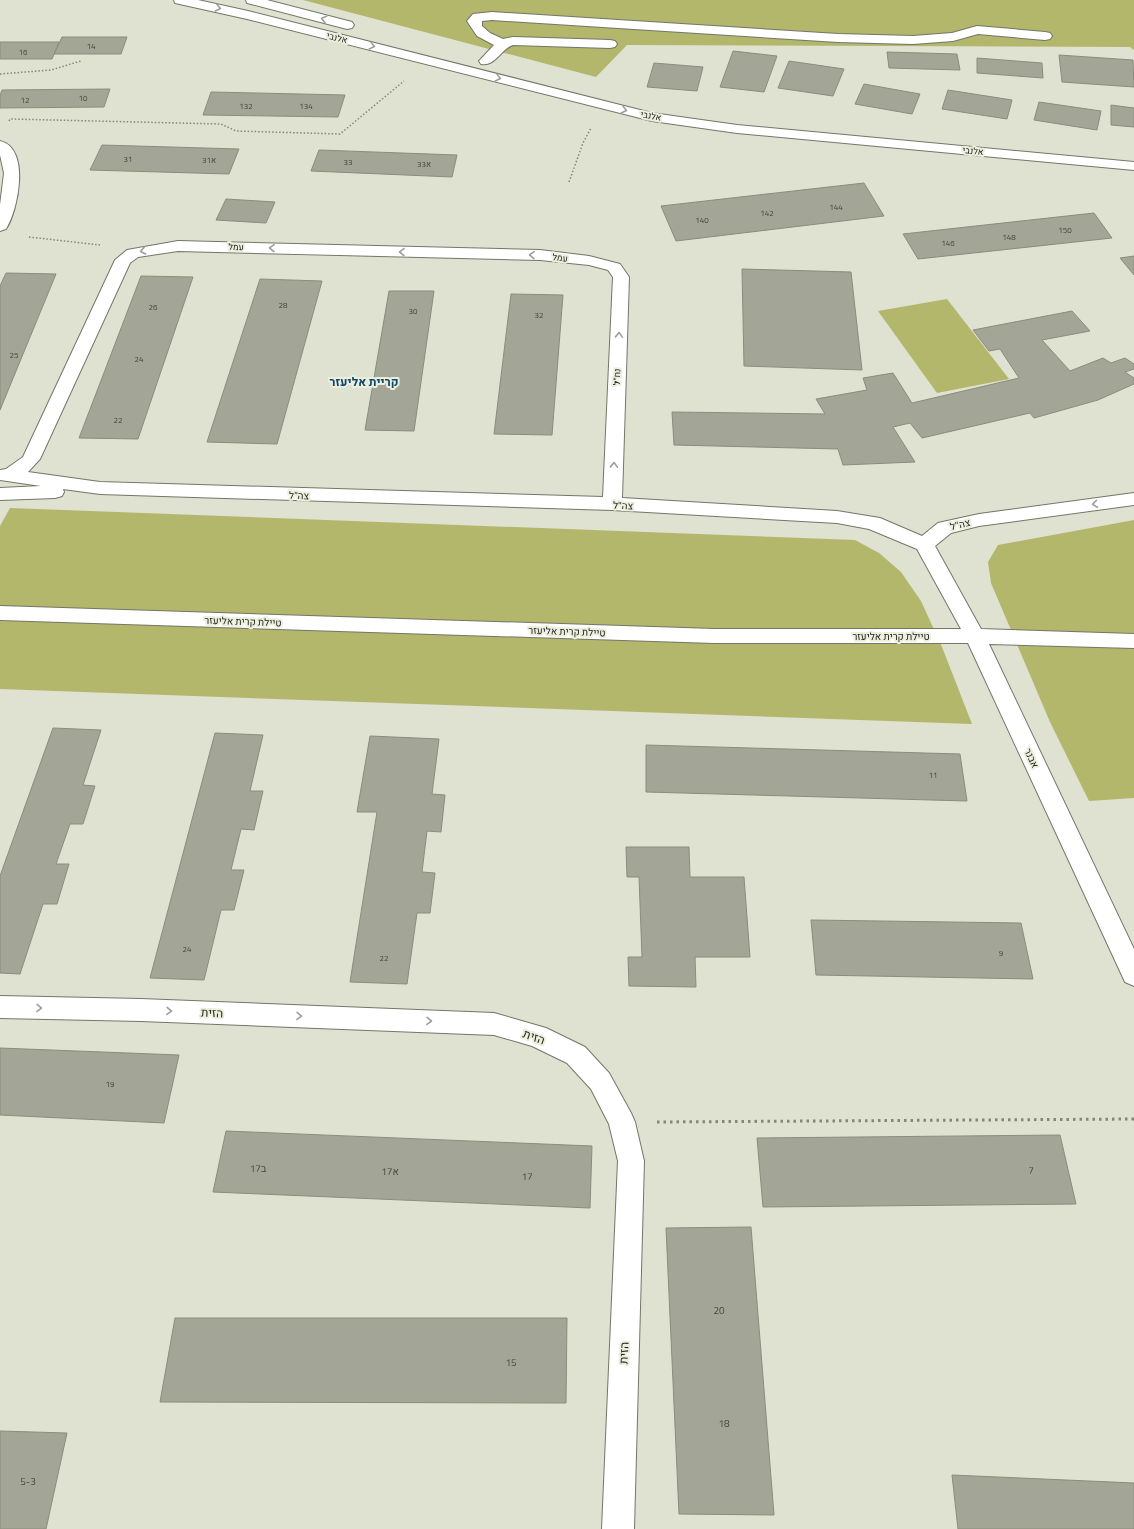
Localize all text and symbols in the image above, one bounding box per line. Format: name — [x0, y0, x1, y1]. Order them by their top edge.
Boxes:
one-way arrow — [215, 4, 221, 12]
one-way arrow — [321, 15, 327, 23]
street label: אלנבי — [325, 29, 349, 46]
house number: 14 — [87, 40, 96, 52]
one-way arrow — [368, 42, 375, 50]
house number: 16 — [19, 46, 28, 58]
one-way arrow — [494, 73, 501, 82]
house number: 10 — [79, 92, 88, 104]
house number: 12 — [21, 94, 29, 106]
house number: 132 — [239, 100, 253, 112]
house number: 134 — [299, 100, 313, 112]
one-way arrow — [621, 105, 627, 113]
street label: אלנבי — [639, 107, 663, 124]
street label: אלנבי — [962, 143, 984, 158]
house number: 31 — [124, 153, 132, 165]
house number: 31א — [202, 154, 216, 166]
house number: 33 — [344, 156, 352, 168]
house number: 33א — [417, 158, 431, 170]
house number: 144 — [829, 201, 843, 213]
house number: 142 — [760, 207, 774, 219]
house number: 140 — [695, 214, 709, 226]
house number: 150 — [1058, 224, 1072, 236]
house number: 148 — [1002, 231, 1016, 243]
house number: 146 — [941, 237, 955, 249]
street label: עמל — [228, 240, 244, 253]
one-way arrow — [269, 244, 275, 252]
one-way arrow — [140, 246, 146, 255]
one-way arrow — [399, 247, 405, 256]
street label: עמל — [552, 250, 569, 265]
one-way arrow — [529, 251, 535, 259]
house number: 28 — [279, 299, 288, 311]
house number: 26 — [149, 301, 158, 313]
house number: 30 — [409, 305, 418, 317]
house number: 32 — [535, 309, 543, 321]
one-way arrow — [614, 332, 623, 338]
house number: 25 — [10, 349, 19, 361]
house number: 24 — [135, 353, 144, 365]
street label: נח"ל — [610, 368, 623, 386]
district label: קריית אליעזר — [330, 372, 398, 391]
house number: 22 — [114, 414, 122, 426]
one-way arrow — [609, 462, 618, 468]
street label: צה"ל — [289, 488, 310, 503]
street label: צה"ל — [612, 497, 634, 514]
one-way arrow — [1092, 499, 1098, 508]
street label: צה"ל — [949, 515, 972, 534]
street label: טיילת קרית אליעזר — [204, 613, 282, 630]
street label: טיילת קרית אליעזר — [528, 623, 606, 640]
street label: טיילת קרית אליעזר — [852, 629, 930, 644]
street label: אבנר — [1020, 746, 1043, 771]
house number: 11 — [929, 769, 937, 781]
house number: 24 — [183, 943, 192, 955]
house number: 9 — [999, 947, 1004, 959]
house number: 22 — [380, 952, 388, 964]
street label: הזית — [200, 1003, 224, 1022]
one-way arrow — [36, 1004, 42, 1012]
one-way arrow — [166, 1007, 172, 1015]
one-way arrow — [296, 1012, 302, 1020]
one-way arrow — [426, 1017, 432, 1025]
street label: הזית — [520, 1024, 548, 1049]
house number: 19 — [106, 1078, 115, 1090]
house number: 17ב — [250, 1161, 267, 1176]
house number: 7 — [1028, 1163, 1034, 1178]
house number: 17א — [381, 1164, 399, 1179]
house number: 17 — [521, 1169, 533, 1184]
house number: 20 — [713, 1303, 725, 1318]
street label: הזית — [614, 1341, 633, 1365]
house number: 15 — [505, 1355, 517, 1370]
house number: 18 — [718, 1416, 730, 1431]
house number: 5-3 — [20, 1474, 36, 1489]

